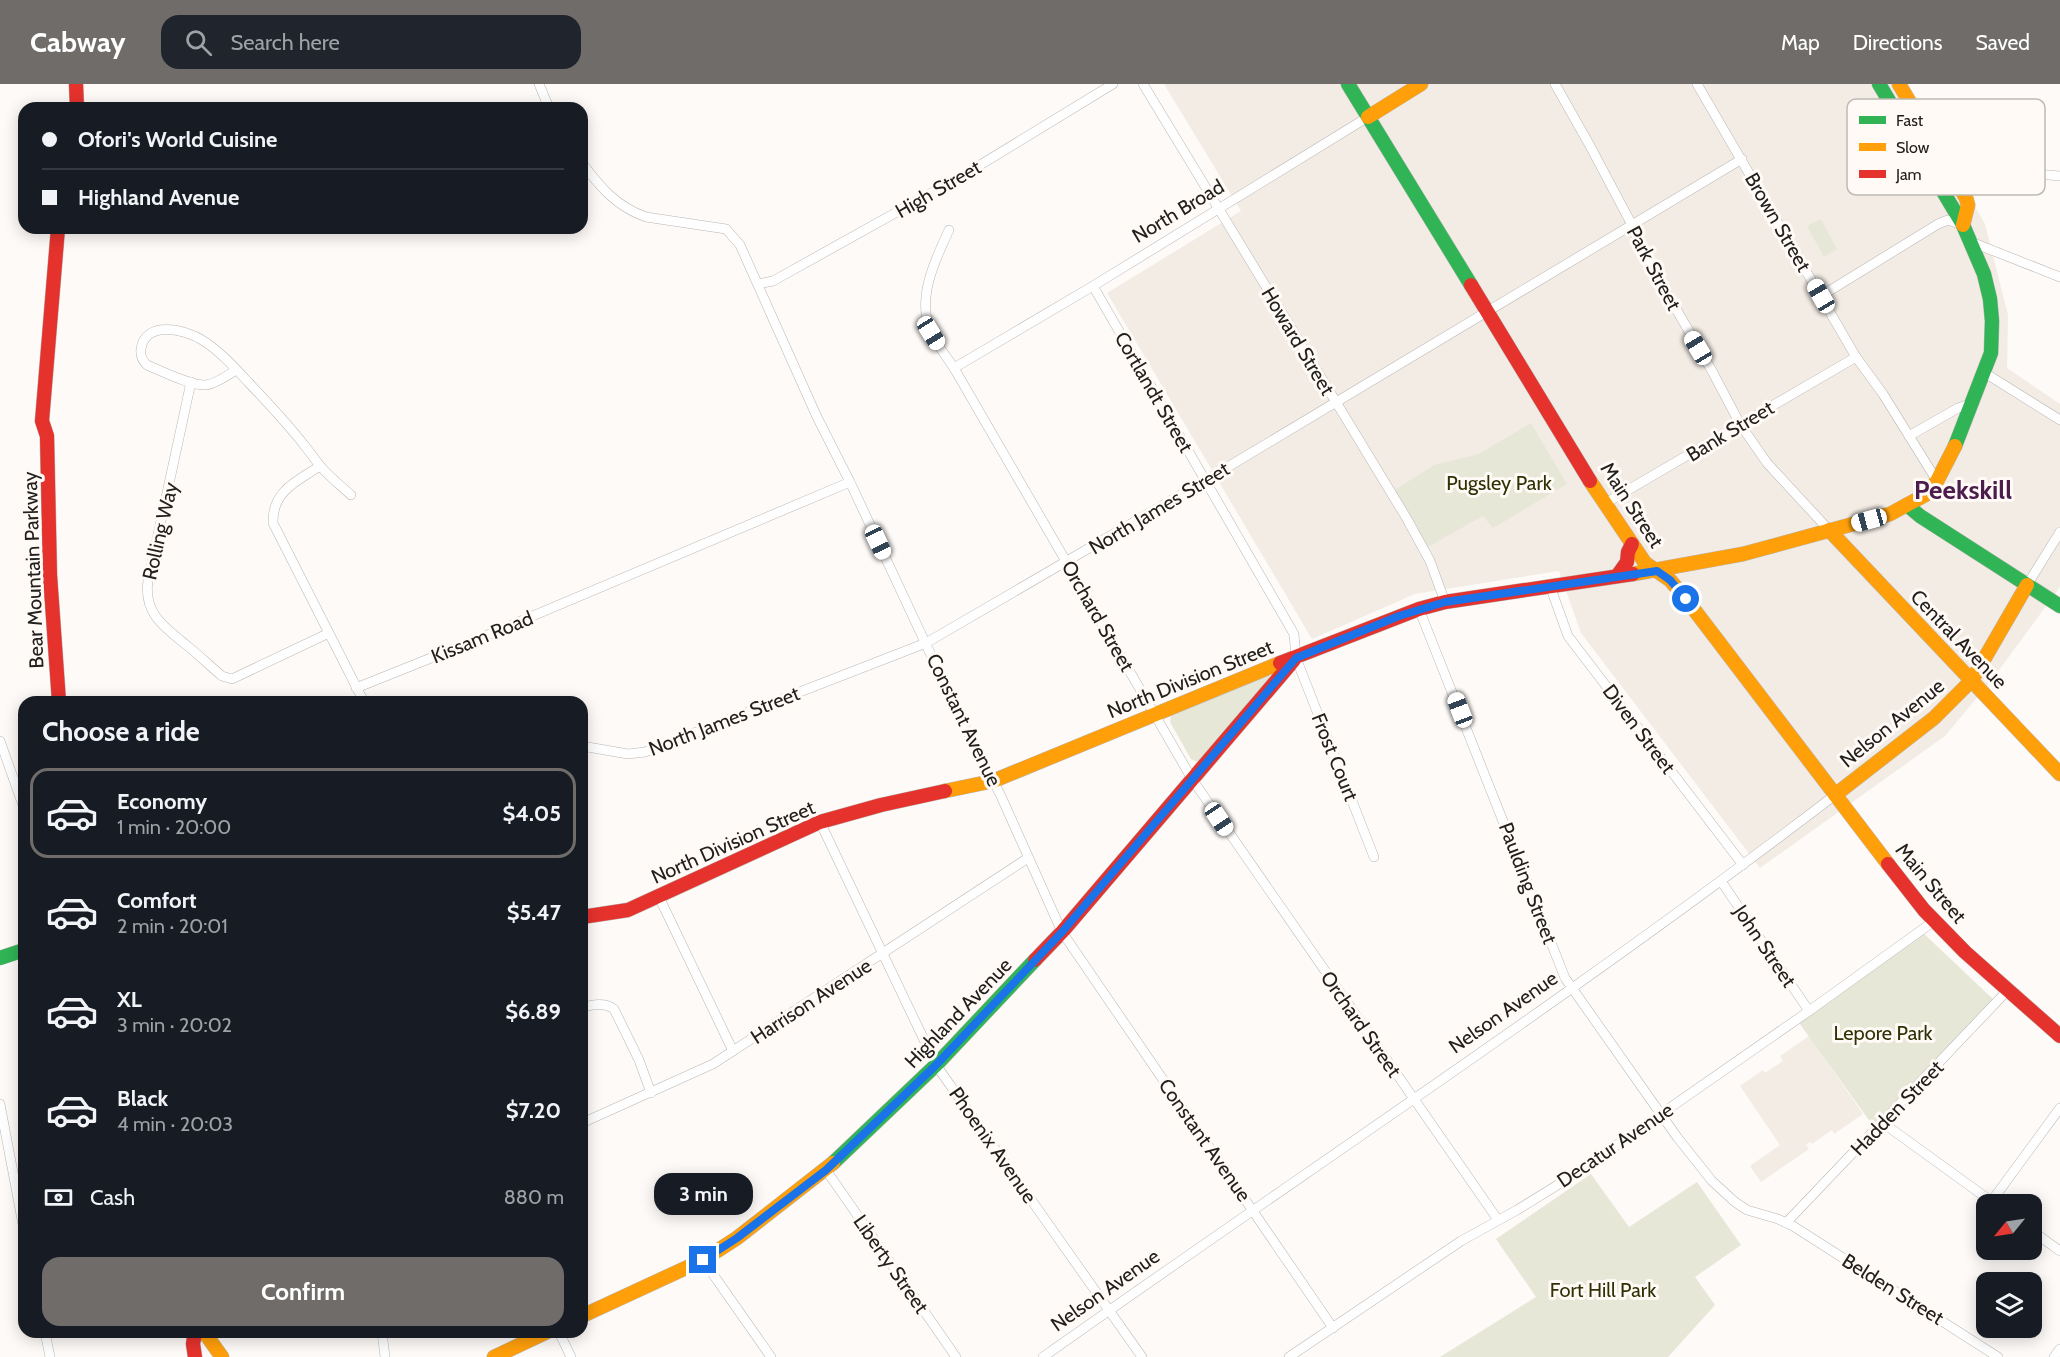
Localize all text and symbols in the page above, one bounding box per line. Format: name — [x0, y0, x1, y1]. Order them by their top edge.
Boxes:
search box — [161, 15, 581, 69]
text: Cabway — [30, 25, 125, 59]
icon: search — [182, 26, 215, 59]
text: Search here — [230, 29, 340, 56]
text: Map — [1781, 30, 1820, 55]
text: Directions — [1853, 30, 1942, 55]
text: Saved — [1975, 30, 2030, 55]
legend — [1847, 99, 2045, 195]
text: Fast — [1896, 111, 1924, 130]
text: Ofori's World Cuisine — [78, 126, 277, 153]
text: Slow — [1896, 138, 1930, 157]
street label: High Street — [891, 155, 985, 223]
text: Jam — [1895, 165, 1922, 184]
street label: Brown Street — [1740, 168, 1816, 276]
street label: North Broad — [1128, 174, 1228, 248]
text: Highland Avenue — [78, 184, 239, 211]
street label: Park Street — [1622, 222, 1686, 314]
car — [1804, 276, 1838, 316]
street label: Howard Street — [1256, 283, 1340, 400]
car — [914, 313, 948, 353]
street label: Cortlandt Street — [1110, 327, 1198, 457]
car — [1681, 328, 1715, 368]
street label: Bank Street — [1682, 395, 1778, 466]
street label: North James Street — [1084, 456, 1234, 559]
street label: Main Street — [1596, 458, 1669, 552]
street label: Bear Mountain Parkway — [18, 471, 48, 669]
park label: Pugsley Park — [1446, 471, 1552, 495]
district label: Peekskill — [1914, 474, 2012, 506]
street label: Rolling Way — [137, 480, 183, 582]
car — [1849, 507, 1889, 533]
car — [862, 522, 894, 562]
street label: Orchard Street — [1057, 556, 1139, 676]
street label: Central Avenue — [1906, 584, 2012, 694]
route start — [1672, 585, 1699, 612]
street label: Kissam Road — [428, 606, 536, 668]
street label: North Division Street — [1104, 635, 1277, 723]
street label: Constant Avenue — [922, 650, 1006, 790]
street label: Nelson Avenue — [1835, 674, 1949, 772]
street label: Diven Street — [1598, 680, 1681, 779]
street label: North James Street — [645, 681, 803, 761]
car — [1445, 690, 1475, 730]
street label: Frost Court — [1307, 710, 1364, 805]
text: Choose a ride — [42, 715, 200, 748]
icon: car — [45, 786, 99, 840]
text: Economy — [117, 788, 207, 815]
street label: North Division Street — [647, 795, 819, 889]
car — [1201, 799, 1237, 839]
text: $4.05 — [503, 800, 561, 827]
text: 1 min · 20:00 — [117, 815, 231, 839]
street label: Paulding Street — [1494, 819, 1562, 947]
street label: Main Street — [1891, 838, 1972, 928]
icon: car — [45, 885, 99, 939]
text: Comfort — [117, 887, 196, 914]
text: $5.47 — [507, 899, 561, 926]
street label: John Street — [1728, 900, 1801, 992]
text: 2 min · 20:01 — [117, 914, 228, 938]
street label: Harrison Avenue — [746, 953, 876, 1049]
street label: Highland Avenue — [900, 953, 1016, 1073]
street label: Orchard Street — [1316, 966, 1407, 1082]
street label: Nelson Avenue — [1444, 966, 1562, 1058]
icon: car — [45, 984, 99, 1038]
text: XL — [117, 986, 142, 1013]
text: $6.89 — [505, 998, 561, 1025]
text: 3 min · 20:02 — [117, 1013, 232, 1037]
park label: Lepore Park — [1833, 1021, 1933, 1045]
street label: Hadden Street — [1846, 1055, 1949, 1161]
street label: Constant Avenue — [1154, 1074, 1256, 1206]
street label: Phoenix Avenue — [944, 1082, 1042, 1208]
icon: car — [45, 1083, 99, 1137]
text: Black — [117, 1085, 168, 1112]
text: $7.20 — [506, 1097, 561, 1124]
street label: Decatur Avenue — [1552, 1097, 1678, 1193]
text: 4 min · 20:03 — [117, 1112, 233, 1136]
callout: 3 min — [654, 1173, 752, 1215]
icon: cash — [42, 1181, 75, 1214]
text: 3 min — [679, 1182, 728, 1206]
text: Cash — [90, 1184, 135, 1211]
text: 880 m — [504, 1185, 564, 1209]
north arrow — [1976, 1194, 2042, 1260]
map controls — [1976, 1194, 2042, 1338]
street label: Liberty Street — [848, 1210, 934, 1318]
street label: Nelson Avenue — [1046, 1244, 1164, 1336]
route end — [689, 1246, 716, 1273]
street label: Belden Street — [1838, 1248, 1948, 1330]
button: Confirm — [42, 1257, 564, 1326]
button: layers — [1976, 1272, 2042, 1338]
park label: Fort Hill Park — [1550, 1278, 1656, 1302]

